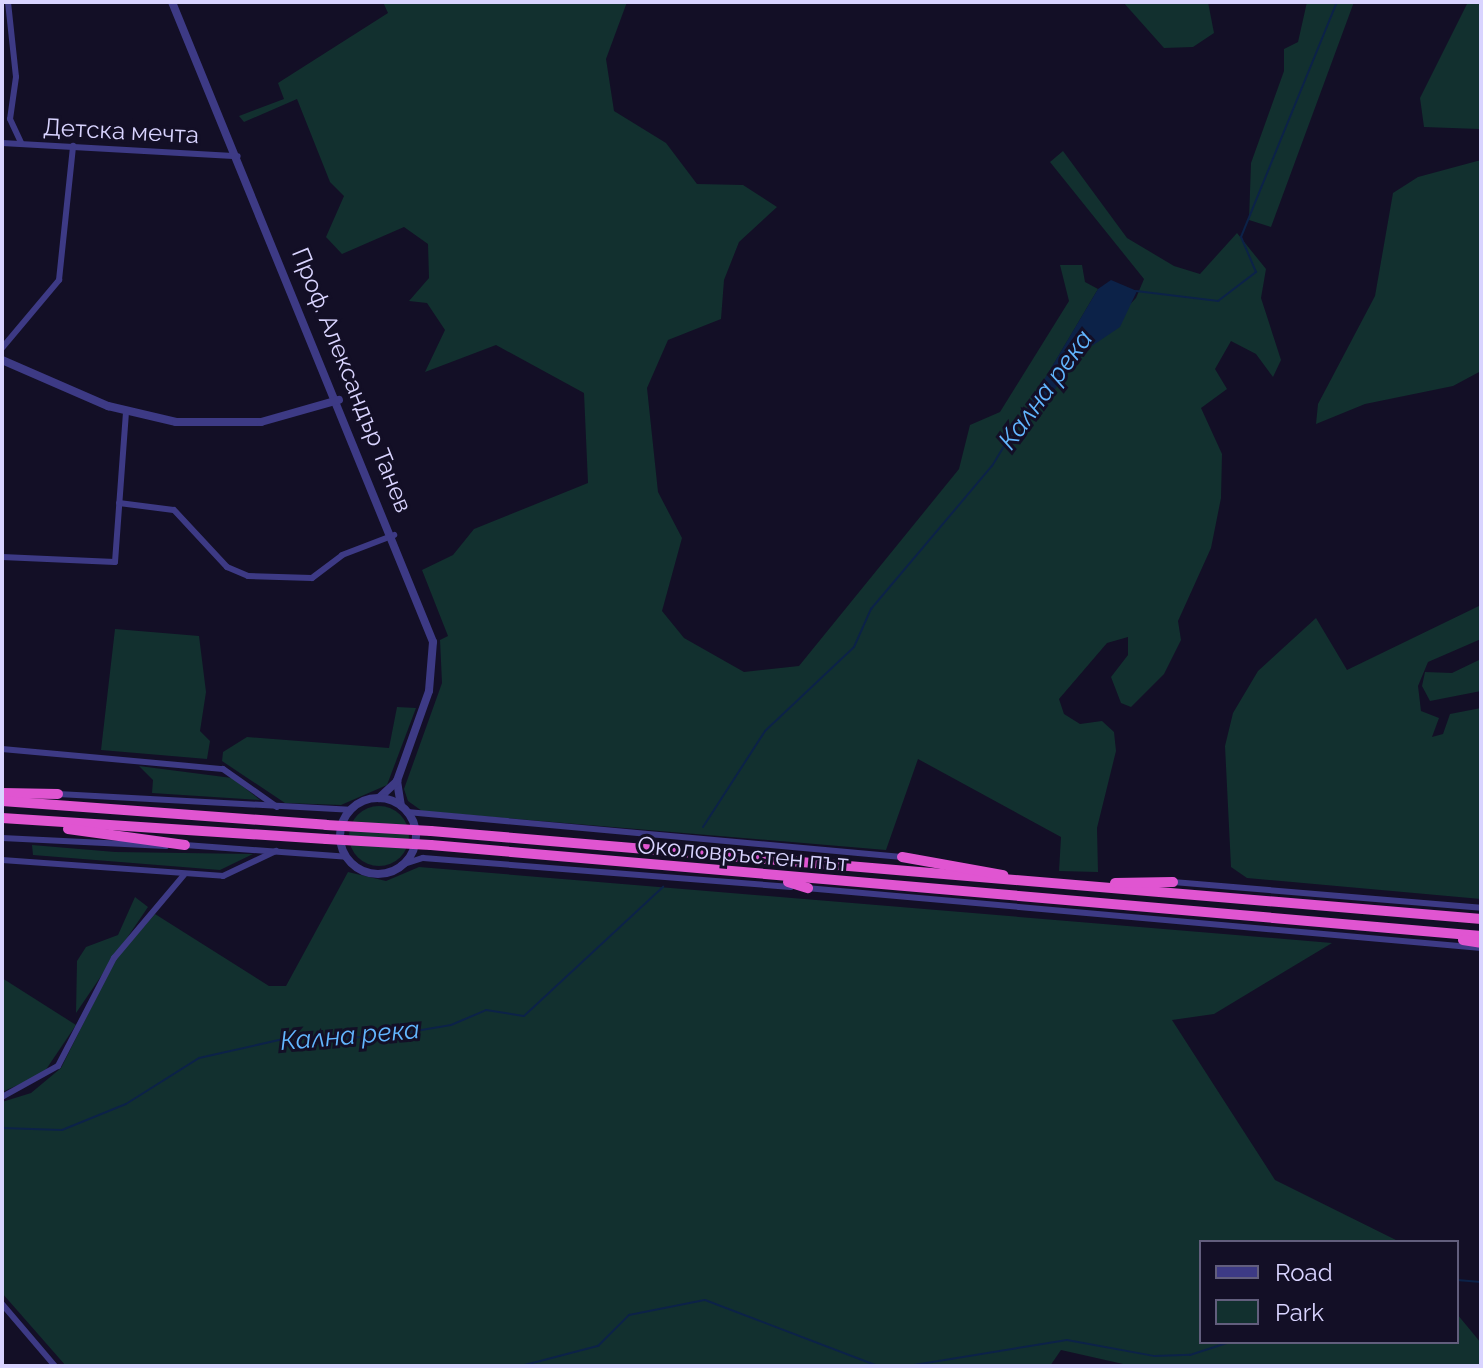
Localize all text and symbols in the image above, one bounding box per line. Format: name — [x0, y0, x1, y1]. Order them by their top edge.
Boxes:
street label: Детска мечта — [42, 113, 200, 149]
street label: Проф. Александър Танев — [285, 243, 419, 517]
water label: Кална река — [992, 324, 1100, 456]
street label: Околовръстен път — [636, 830, 850, 878]
water label: Кална река — [279, 1014, 421, 1058]
legend — [1199, 1240, 1459, 1344]
text: Road — [1275, 1258, 1333, 1287]
text: Park — [1275, 1298, 1324, 1327]

